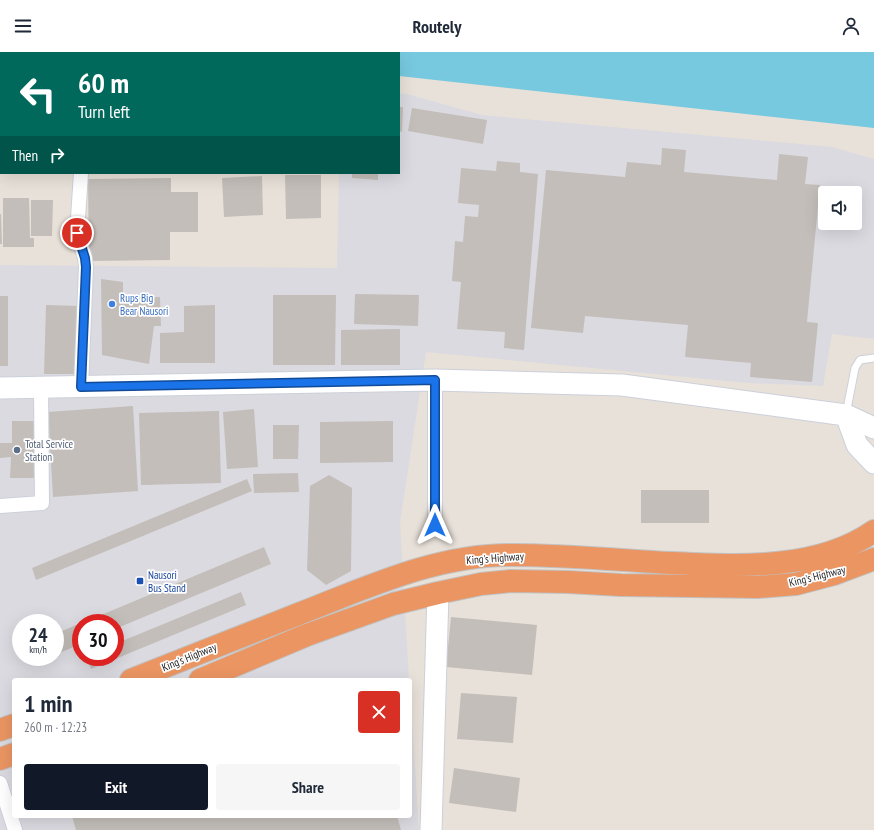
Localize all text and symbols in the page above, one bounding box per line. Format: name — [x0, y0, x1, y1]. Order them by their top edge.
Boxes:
icon: menu — [12, 15, 34, 37]
text: Routely — [413, 15, 461, 38]
icon: person — [840, 15, 862, 37]
text: 60 m — [78, 64, 129, 101]
icon: left — [12, 68, 64, 120]
text: Turn left — [78, 100, 130, 123]
icon: right — [46, 144, 68, 166]
text: Then — [12, 146, 38, 165]
map controls — [818, 186, 862, 230]
button: sound — [818, 186, 862, 230]
pin — [60, 216, 94, 250]
icon: arrive — [66, 222, 88, 244]
place label: Rups Big Bear Nausori — [120, 291, 168, 318]
marker: Rups Big Bear Nausori — [107, 299, 117, 309]
place label: Total Service Station — [25, 437, 74, 464]
marker: Total Service Station — [12, 445, 22, 455]
position arrow — [414, 504, 456, 546]
street label: King's Highway — [466, 549, 525, 567]
street label: King's Highway — [787, 562, 848, 590]
place label: Nausori Bus Stand — [148, 568, 186, 595]
marker: Nausori Bus Stand — [135, 576, 145, 586]
speed limit sign: 30 — [72, 614, 124, 666]
text: 24 — [28, 622, 48, 648]
street label: King's Highway — [160, 639, 219, 674]
text: km/h — [29, 643, 47, 656]
text: 1 min — [24, 688, 72, 719]
button: close — [358, 691, 400, 733]
text: 260 m · 12:23 — [24, 719, 87, 736]
button: Exit — [24, 764, 208, 810]
button: Share — [216, 764, 400, 810]

